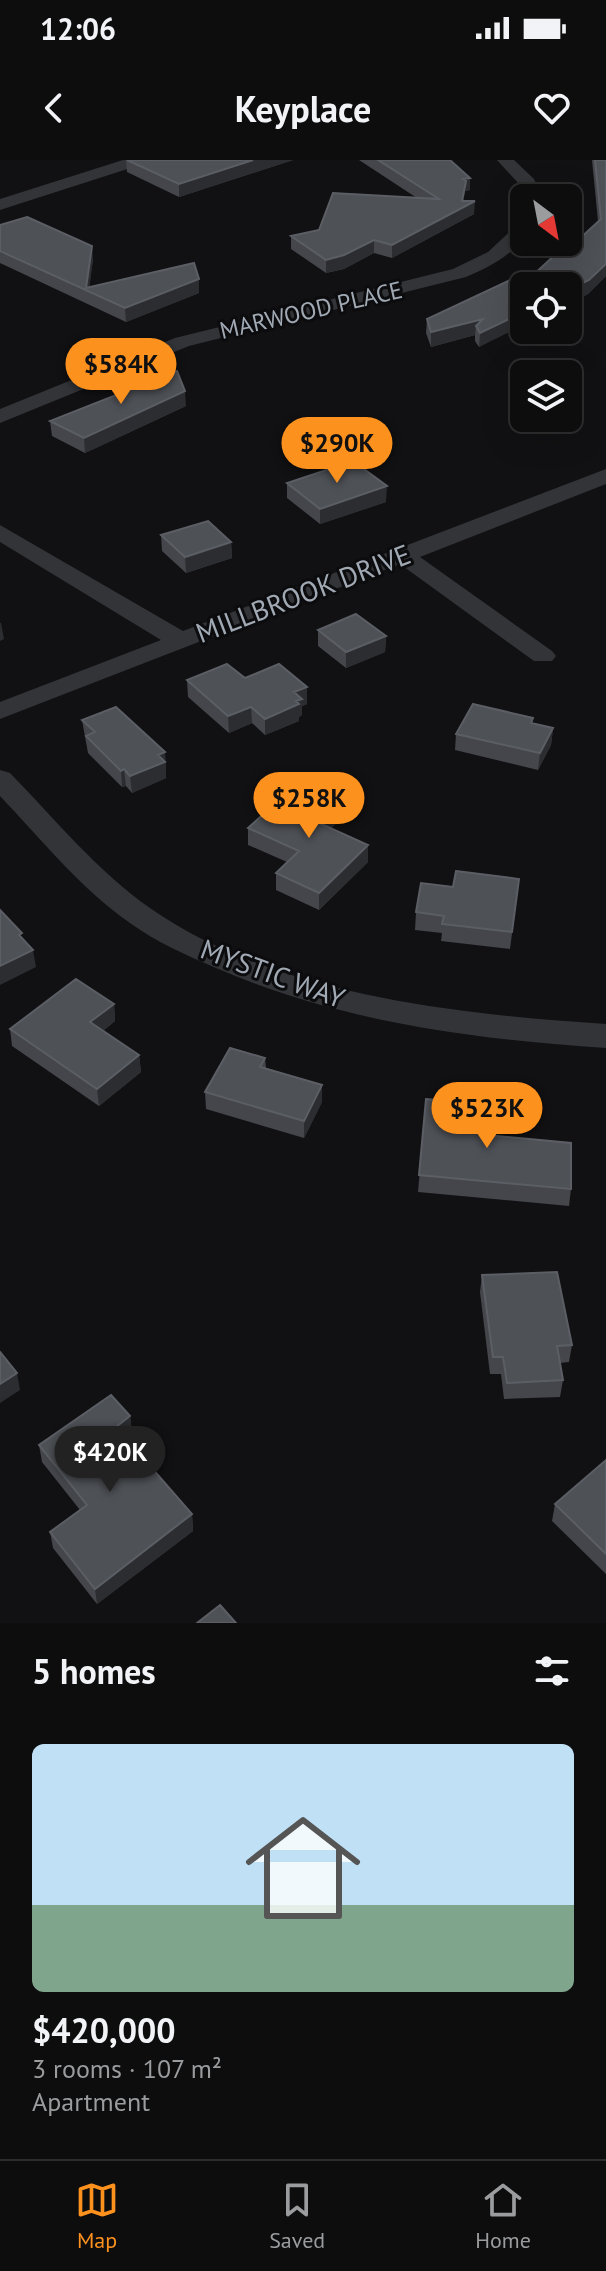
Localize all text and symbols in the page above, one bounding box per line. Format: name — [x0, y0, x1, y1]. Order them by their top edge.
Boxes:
text: 12:06 — [40, 9, 116, 48]
text: Keyplace — [235, 85, 371, 132]
icon: back — [32, 86, 76, 130]
icon: heart — [530, 86, 574, 130]
north arrow — [510, 184, 582, 256]
map controls — [510, 184, 582, 432]
button: locate — [510, 272, 582, 344]
street label: MARWOOD PLACE — [217, 274, 405, 346]
pin: $584K — [65, 338, 177, 406]
text: $584K — [83, 347, 159, 380]
button: layers — [510, 360, 582, 432]
pin: $290K — [281, 417, 393, 485]
text: $290K — [299, 426, 375, 459]
street label: MILLBROOK DRIVE — [190, 535, 416, 651]
pin: $258K — [253, 772, 365, 840]
text: $258K — [271, 781, 347, 814]
street label: MYSTIC WAY — [196, 930, 350, 1016]
pin: $523K — [431, 1082, 543, 1150]
text: $523K — [449, 1091, 525, 1124]
pin: $420K — [54, 1426, 166, 1494]
text: $420K — [72, 1435, 148, 1468]
text: 5 homes — [32, 1649, 156, 1693]
icon: filters — [530, 1649, 574, 1693]
icon: home — [231, 1796, 375, 1940]
text: $420,000 — [32, 2008, 176, 2052]
text: 3 rooms · 107 m² — [32, 2052, 222, 2085]
text: Apartment — [32, 2085, 150, 2118]
tab: Map — [75, 2178, 119, 2254]
tab: Saved — [269, 2178, 325, 2254]
tab: Home — [475, 2178, 531, 2254]

